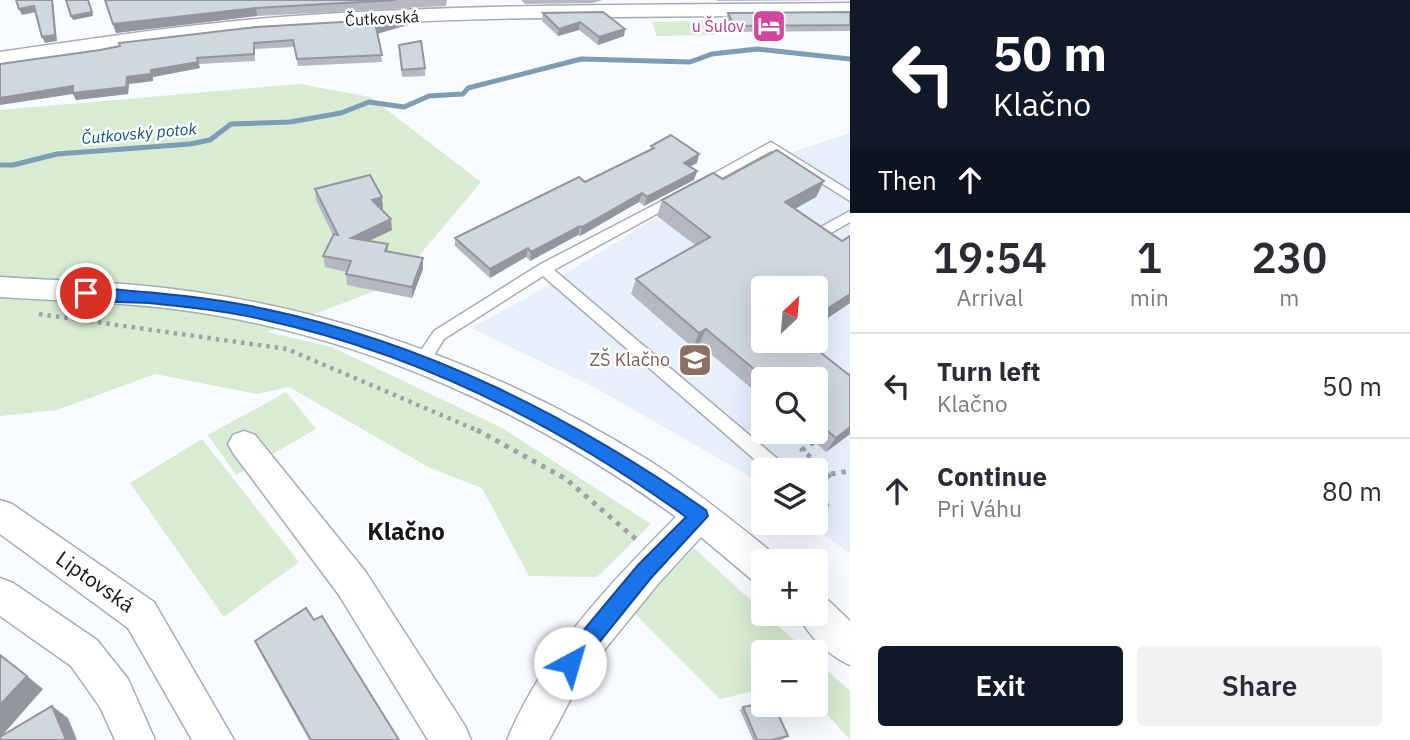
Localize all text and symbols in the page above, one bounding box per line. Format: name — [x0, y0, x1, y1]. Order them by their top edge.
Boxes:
street label: Čutkovská — [344, 5, 420, 30]
hotel icon: u Šulov — [750, 7, 788, 45]
place label: u Šulov — [692, 15, 744, 36]
text: 50 m — [993, 21, 1107, 84]
icon: left — [878, 28, 969, 119]
text: Klačno — [993, 83, 1091, 125]
water label: Čutkovský potok — [81, 117, 198, 148]
icon: ahead — [951, 161, 989, 199]
text: Then — [878, 163, 937, 197]
text: 19:54 — [933, 230, 1047, 285]
text: 1 — [1137, 230, 1162, 285]
text: 230 — [1252, 230, 1327, 285]
pin — [56, 263, 116, 323]
icon: arrive — [67, 274, 105, 312]
north arrow — [751, 276, 828, 354]
map controls — [751, 276, 828, 717]
text: Arrival — [956, 282, 1023, 312]
text: min — [1130, 282, 1169, 312]
text: m — [1279, 282, 1299, 312]
school or university icon: ZŠ Klačno — [676, 341, 714, 379]
place label: ZŠ Klačno — [590, 347, 670, 371]
text: Turn left — [937, 354, 1040, 388]
button: search — [751, 367, 828, 444]
icon: left — [878, 367, 916, 405]
text: 50 m — [1322, 369, 1382, 403]
text: Klačno — [937, 388, 1008, 418]
button: layers — [751, 458, 828, 535]
text: Continue — [937, 459, 1047, 493]
icon: ahead — [878, 472, 916, 510]
text: 80 m — [1322, 474, 1382, 508]
text: Pri Váhu — [937, 493, 1022, 523]
district label: Klačno — [367, 515, 445, 547]
street label: Liptovská — [51, 544, 140, 618]
button: + — [751, 549, 828, 626]
position arrow — [533, 626, 607, 700]
button: − — [751, 640, 828, 717]
button: Exit — [878, 646, 1123, 726]
button: Share — [1137, 646, 1382, 726]

